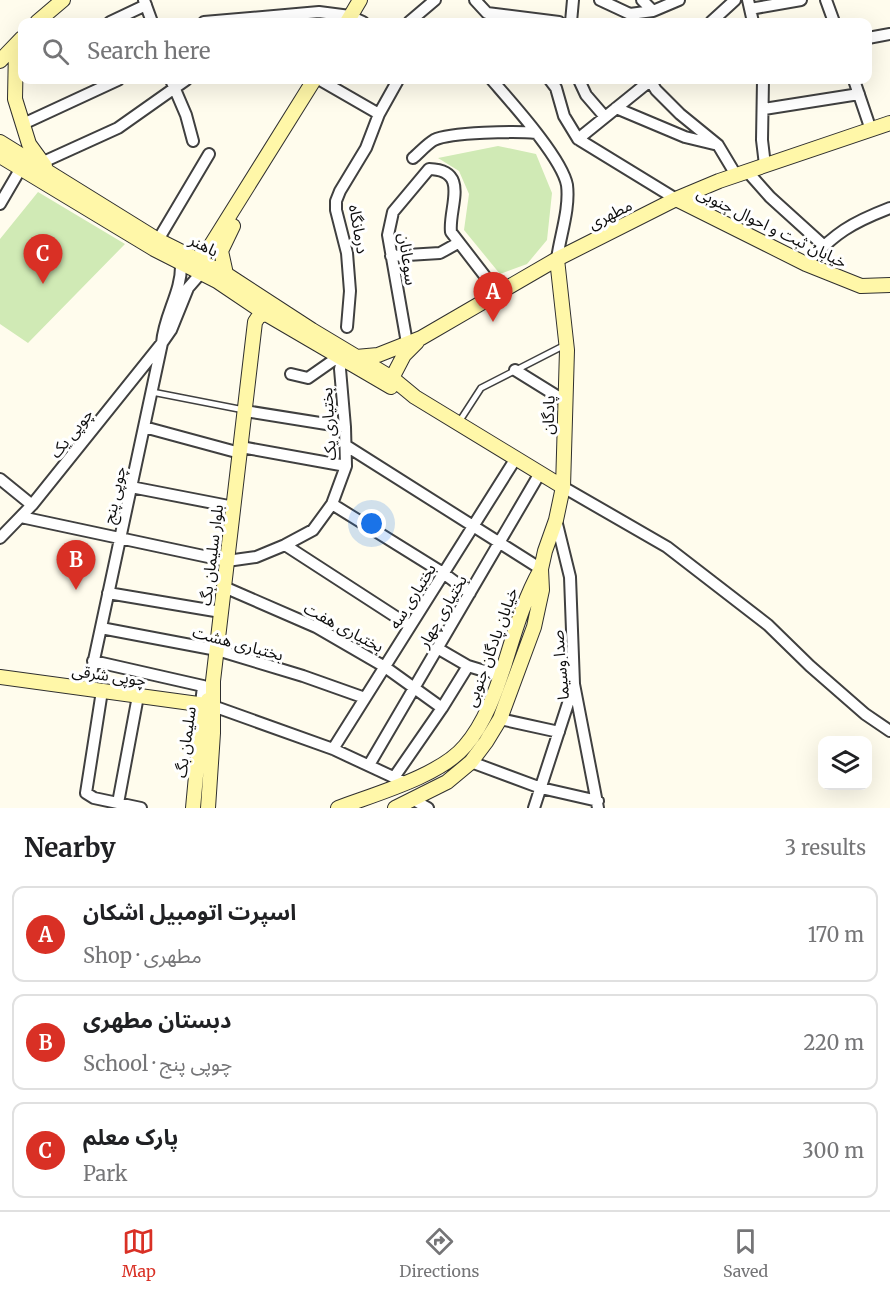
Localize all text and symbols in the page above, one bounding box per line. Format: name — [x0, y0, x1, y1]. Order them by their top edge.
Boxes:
search box — [18, 18, 872, 84]
icon: search — [39, 35, 72, 68]
text: Search here — [87, 37, 210, 65]
street label: خیابان ثبت و احوال جنوبی — [693, 182, 850, 273]
street label: مطهری — [585, 195, 635, 233]
street label: درمانگاه — [345, 203, 373, 255]
street label: باهنر — [185, 229, 222, 261]
street label: سوعانان — [394, 231, 422, 287]
pin: C — [24, 234, 63, 284]
pin: A — [474, 272, 512, 322]
street label: بختیاری یک — [316, 387, 340, 461]
street label: پادگان — [537, 395, 560, 435]
street label: چوپی یک — [45, 404, 98, 462]
street label: چوپی پنج — [98, 465, 133, 526]
street label: بلوار سلیمان بگ — [195, 503, 227, 607]
your location — [357, 509, 386, 538]
pin: B — [56, 540, 96, 590]
street label: بختیاری سه — [384, 560, 440, 632]
street label: بختیاری چهار — [413, 571, 472, 652]
street label: خیابان پادگان جنوبی — [460, 585, 523, 710]
street label: بختیاری هفت — [301, 598, 387, 656]
street label: بختیاری هشت — [190, 621, 286, 665]
street label: صدا وسیما — [547, 629, 573, 701]
street label: چوپی شرقی — [70, 660, 147, 691]
street label: سلیمان بگ — [170, 705, 200, 779]
map controls — [818, 736, 872, 790]
button: layers — [818, 736, 872, 790]
text: Nearby — [24, 831, 116, 864]
text: 3 results — [785, 835, 866, 860]
text: اسپرت اتومبیل اشکان — [83, 898, 296, 926]
text: A — [38, 922, 53, 947]
text: 170 m — [808, 922, 864, 947]
text: Shop · مطهری — [83, 943, 202, 968]
text: دبستان مطهری — [83, 1006, 231, 1034]
text: B — [39, 1030, 52, 1055]
text: 220 m — [804, 1030, 864, 1055]
text: School · چوپی پنج — [83, 1051, 232, 1076]
text: پارک معلم — [83, 1123, 178, 1151]
text: C — [39, 1138, 52, 1163]
text: 300 m — [802, 1138, 864, 1163]
text: Park — [83, 1161, 127, 1186]
tab: Map — [122, 1225, 156, 1281]
tab: Directions — [399, 1225, 479, 1281]
tab: Saved — [723, 1225, 768, 1281]

